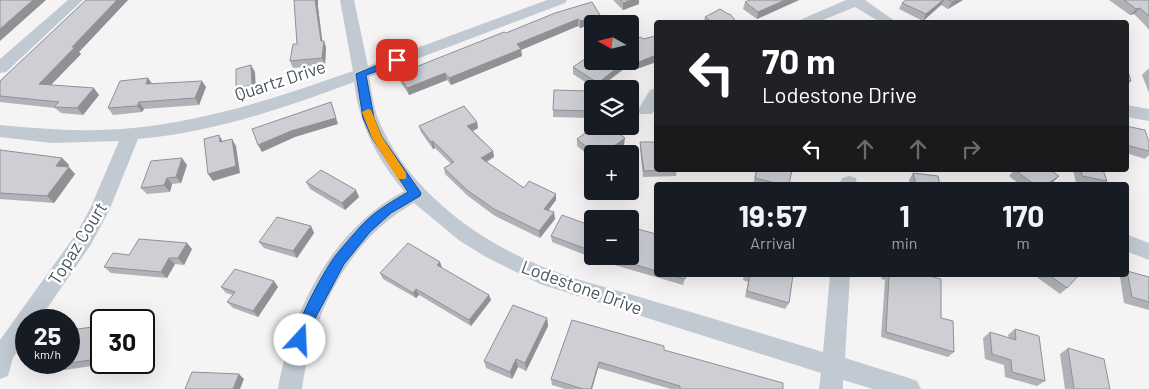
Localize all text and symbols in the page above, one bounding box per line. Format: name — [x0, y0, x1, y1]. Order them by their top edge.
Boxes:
north arrow — [584, 15, 639, 70]
map controls — [584, 15, 639, 265]
pin — [376, 39, 418, 81]
text: 70 m — [762, 39, 836, 81]
icon: left — [679, 40, 744, 105]
icon: arrive — [383, 46, 411, 74]
street label: Quartz Drive — [232, 55, 328, 105]
button: layers — [584, 80, 639, 135]
text: Lodestone Drive — [762, 81, 917, 107]
icon: left — [798, 135, 826, 163]
icon: ahead — [851, 135, 879, 163]
icon: ahead — [904, 135, 932, 163]
icon: right — [957, 135, 985, 163]
button: + — [584, 145, 639, 200]
text: 19:57 — [738, 197, 807, 233]
text: 1 — [899, 197, 910, 233]
text: 170 — [1002, 197, 1044, 233]
street label: Topaz Court — [43, 198, 111, 288]
button: − — [584, 210, 639, 265]
text: Arrival — [750, 233, 795, 252]
text: min — [891, 233, 917, 252]
text: m — [1017, 233, 1030, 252]
street label: Lodestone Drive — [519, 255, 645, 319]
speed limit sign: 30 — [90, 309, 155, 374]
position arrow — [273, 313, 325, 365]
text: 25 — [34, 320, 61, 350]
text: km/h — [34, 347, 61, 361]

